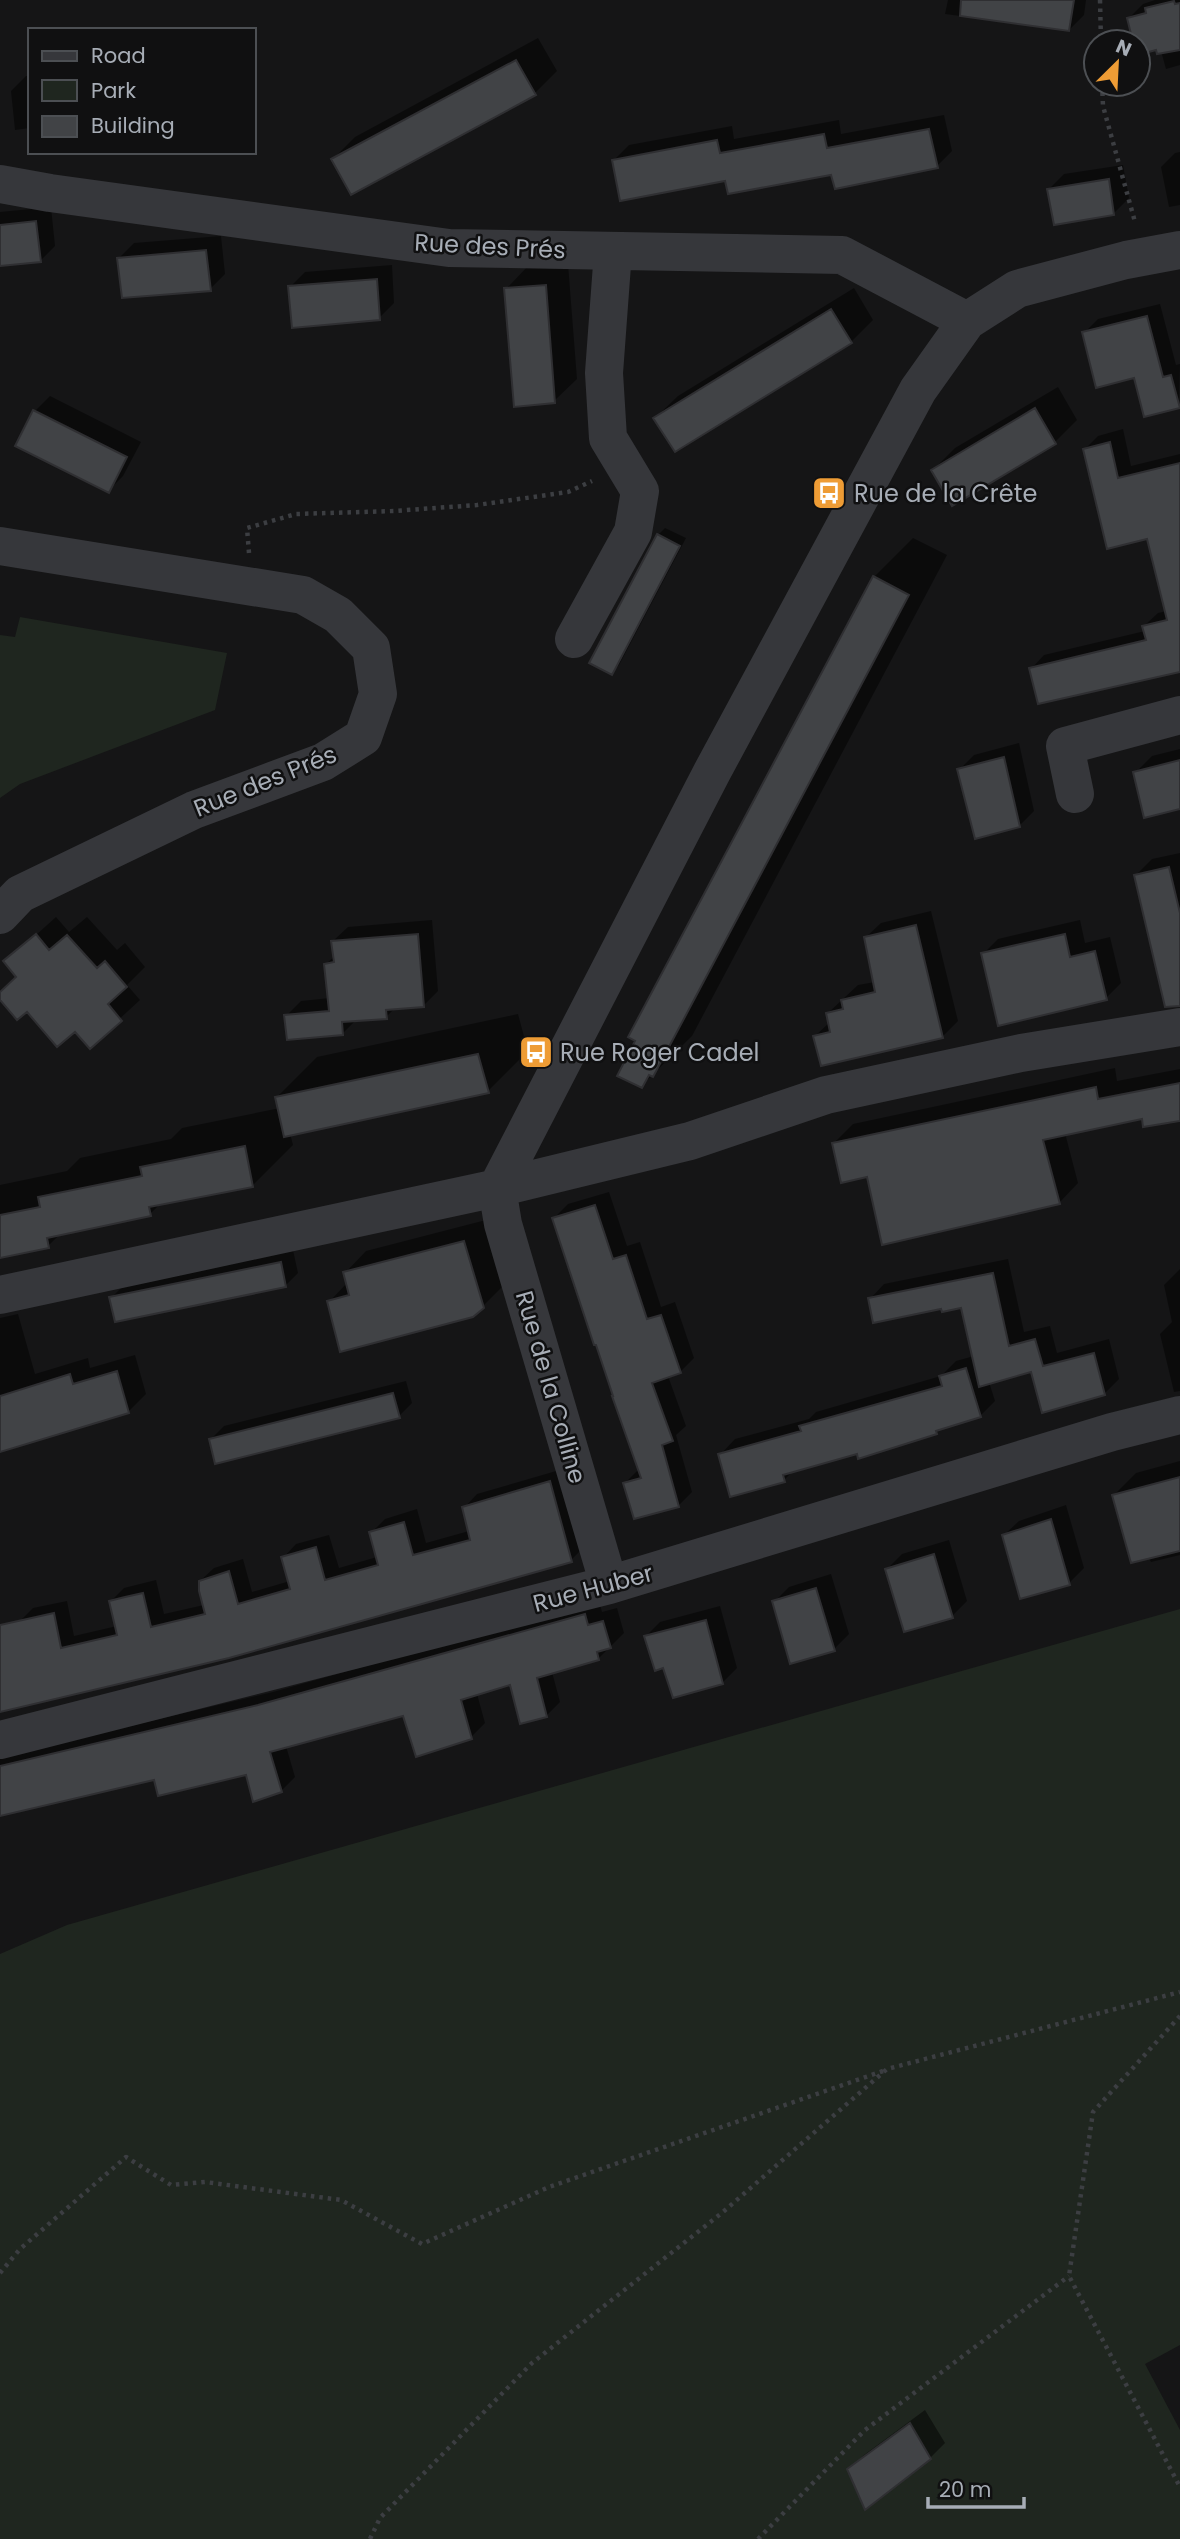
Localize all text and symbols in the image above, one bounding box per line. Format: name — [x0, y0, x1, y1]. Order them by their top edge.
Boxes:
legend — [28, 28, 256, 154]
north arrow — [1082, 28, 1152, 98]
text: N — [1112, 33, 1136, 63]
text: Road — [91, 41, 146, 70]
text: Park — [91, 76, 136, 105]
text: Building — [91, 111, 175, 140]
street label: Rue des Prés — [413, 226, 567, 266]
bus stop icon: Rue de la Crête — [810, 474, 848, 512]
place label: Rue de la Crête — [854, 477, 1037, 510]
street label: Rue des Prés — [189, 737, 341, 825]
bus stop icon: Rue Roger Cadel — [517, 1033, 555, 1071]
place label: Rue Roger Cadel — [560, 1036, 759, 1069]
street label: Rue de la Colline — [508, 1287, 594, 1487]
street label: Rue Huber — [529, 1556, 657, 1620]
scale bar — [928, 2466, 1024, 2510]
text: 20 m — [939, 2475, 992, 2504]

